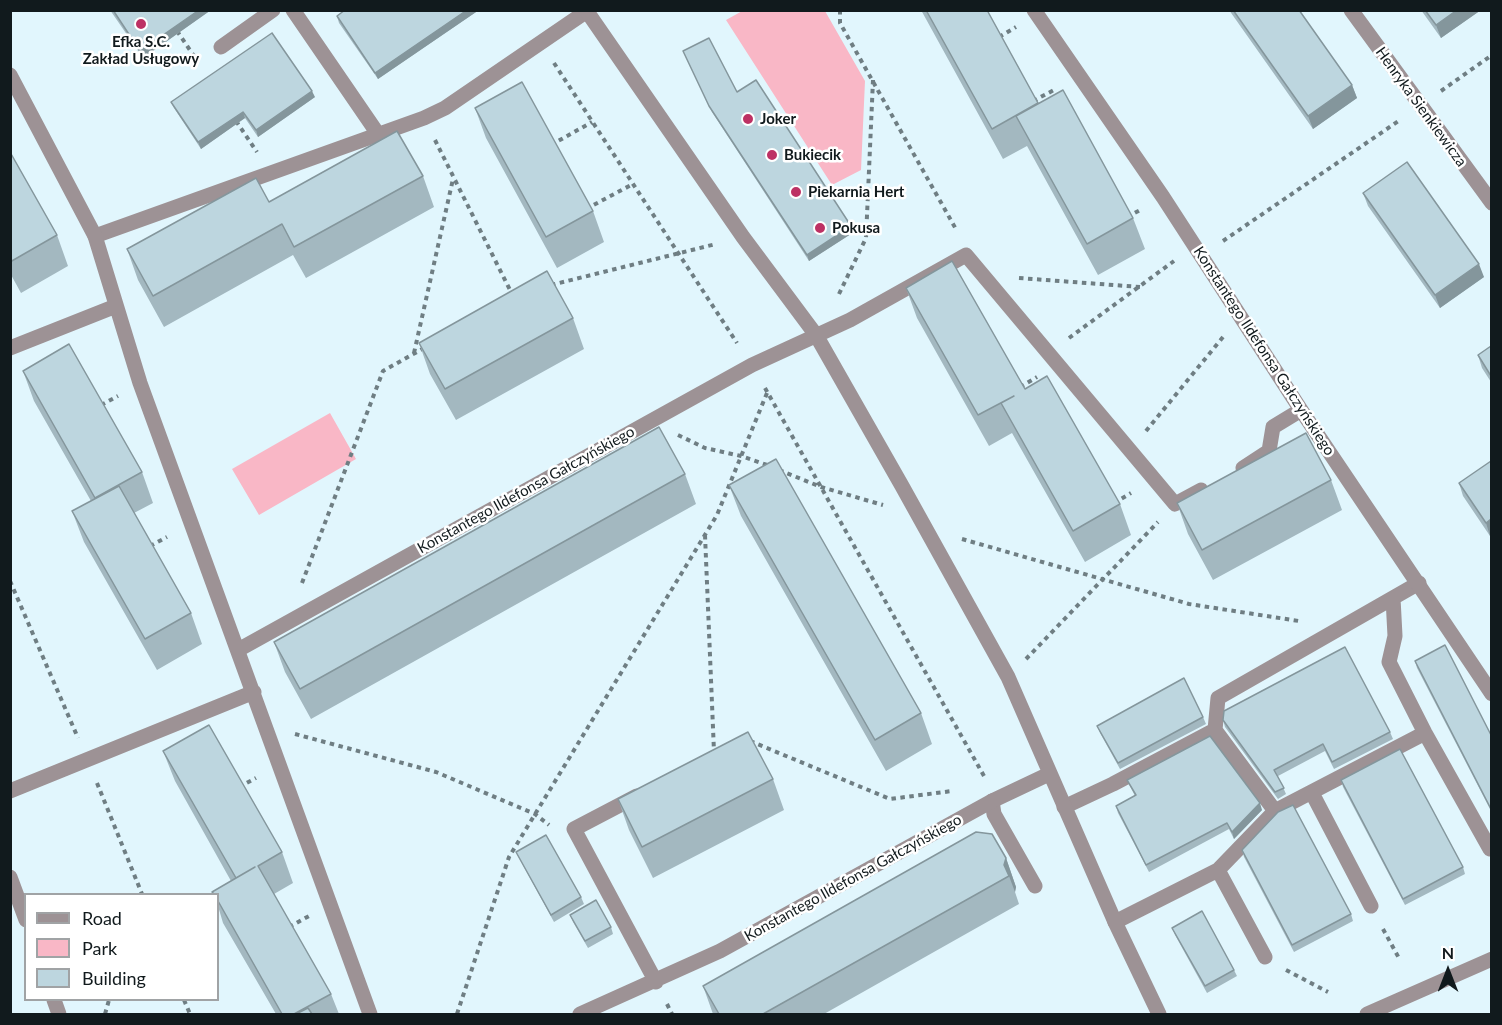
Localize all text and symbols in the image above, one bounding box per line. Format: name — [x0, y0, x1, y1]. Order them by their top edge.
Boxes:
marker: Efka S.C. Zakład Usługowy — [134, 17, 148, 31]
place label: Efka S.C. Zakład Usługowy — [83, 33, 199, 68]
street label: Henryka Sienkiewicza — [1372, 44, 1470, 170]
place label: Joker — [760, 110, 796, 128]
marker: Joker — [741, 112, 755, 126]
place label: Bukiecik — [784, 146, 841, 164]
marker: Bukiecik — [765, 148, 779, 162]
place label: Piekarnia Hert — [808, 183, 904, 201]
marker: Piekarnia Hert — [789, 185, 803, 199]
place label: Pokusa — [832, 219, 880, 237]
marker: Pokusa — [813, 221, 827, 235]
street label: Konstantego Ildefonsa Gałczyńskiego — [1190, 243, 1338, 459]
street label: Konstantego Ildefonsa Gałczyńskiego — [414, 423, 638, 557]
street label: Konstantego Ildefonsa Gałczyńskiego — [741, 811, 965, 945]
legend — [24, 893, 219, 1001]
text: Road — [82, 907, 122, 929]
text: Park — [82, 937, 117, 959]
north arrow — [1418, 941, 1478, 1001]
text: N — [1442, 943, 1454, 962]
text: Building — [82, 967, 146, 989]

